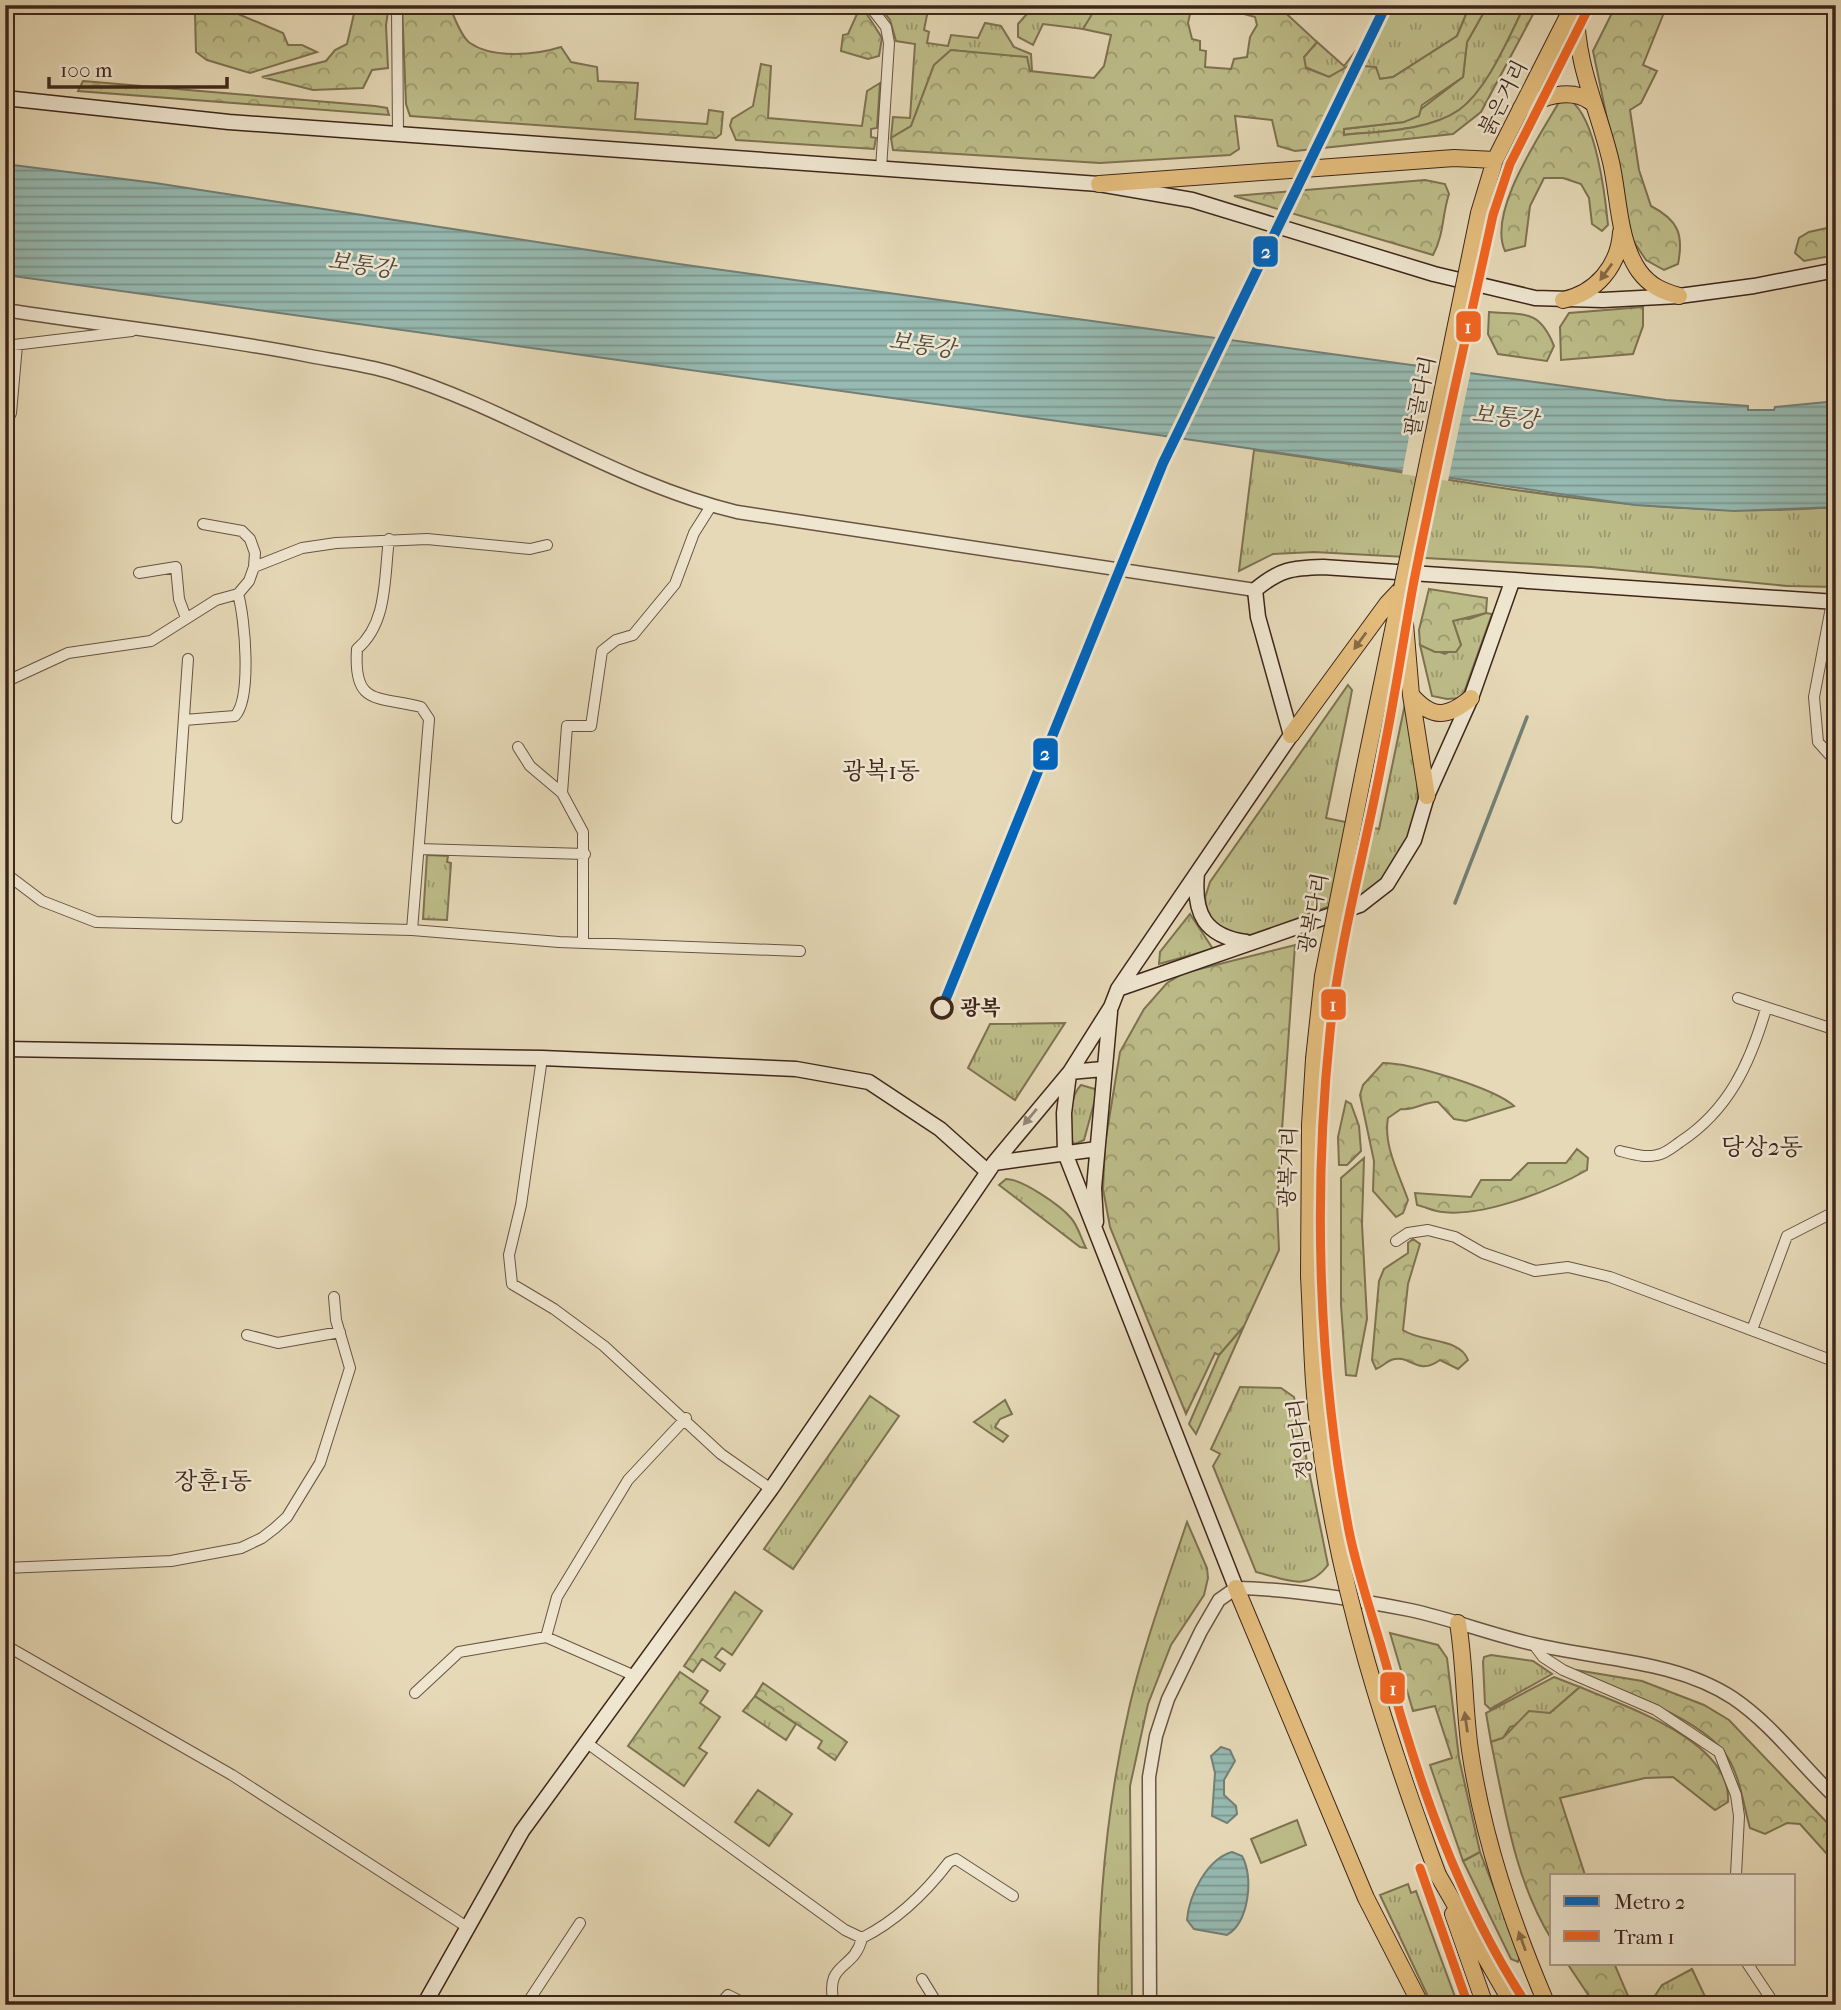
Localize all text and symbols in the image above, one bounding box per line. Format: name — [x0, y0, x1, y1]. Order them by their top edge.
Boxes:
scale bar — [49, 46, 228, 90]
street label: 붉은거리 — [1474, 56, 1532, 140]
text: 100 m — [60, 58, 113, 82]
line badge: 2 — [1252, 235, 1279, 268]
text: 2 — [1261, 241, 1271, 263]
water label: 보통강 — [326, 247, 400, 284]
one-way arrow — [1599, 263, 1613, 281]
line badge: 1 — [1455, 310, 1482, 343]
text: 1 — [1465, 316, 1471, 338]
water label: 보통강 — [887, 327, 961, 364]
street label: 팔골다리 — [1400, 354, 1440, 438]
water label: 보통강 — [1470, 400, 1543, 434]
one-way arrow — [1353, 632, 1367, 650]
line badge: 2 — [1032, 737, 1059, 771]
text: 2 — [1040, 743, 1050, 765]
district label: 광복1동 — [842, 757, 920, 785]
street label: 광복다리 — [1293, 871, 1333, 955]
line badge: 1 — [1320, 988, 1347, 1021]
text: 1 — [1330, 994, 1336, 1016]
place label: 광복 — [960, 996, 1001, 1020]
marker: 광복 — [931, 997, 953, 1019]
one-way arrow — [1023, 1107, 1038, 1125]
street label: 광복거리 — [1275, 1126, 1301, 1208]
district label: 당상2동 — [1721, 1133, 1803, 1161]
street label: 정임다리 — [1283, 1397, 1317, 1481]
district label: 장훈1동 — [174, 1467, 252, 1495]
line badge: 1 — [1379, 1671, 1406, 1705]
text: 1 — [1390, 1678, 1396, 1700]
one-way arrow — [1460, 1711, 1471, 1733]
legend — [1550, 1874, 1796, 1965]
text: Metro 2 — [1614, 1890, 1686, 1914]
text: Tram 1 — [1614, 1925, 1675, 1949]
one-way arrow — [1516, 1931, 1527, 1952]

